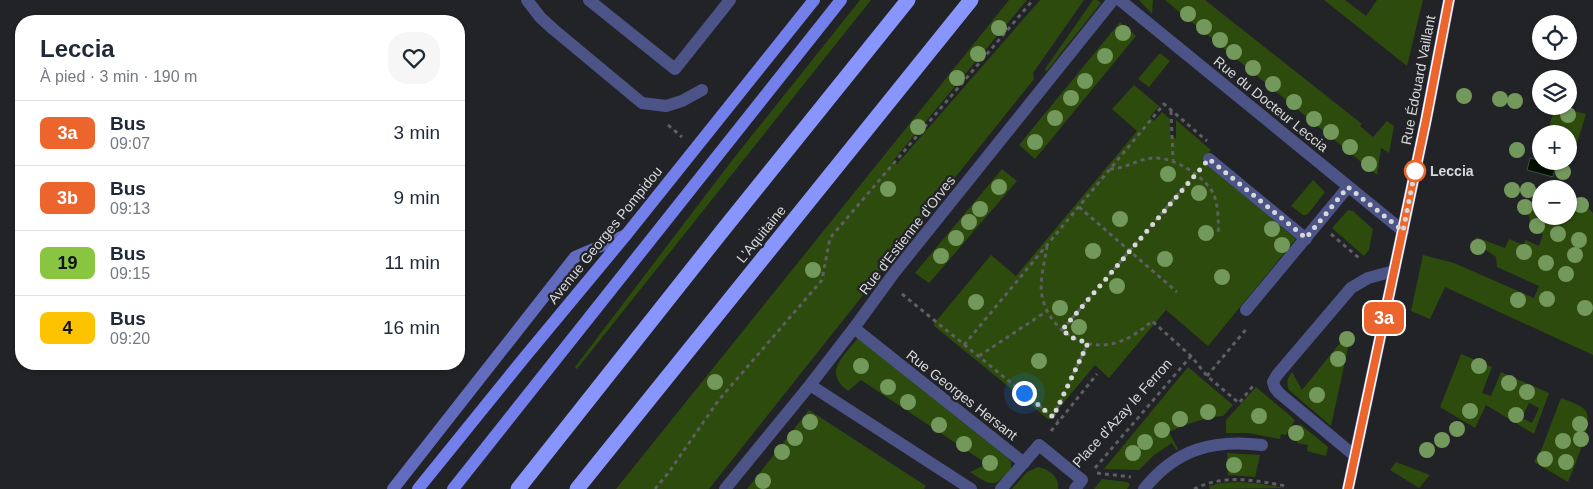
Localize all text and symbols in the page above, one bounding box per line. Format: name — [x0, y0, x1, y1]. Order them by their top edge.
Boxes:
street label: Rue Édouard Vaillant — [1398, 14, 1438, 146]
map controls — [1532, 15, 1577, 225]
button: locate — [1532, 15, 1577, 60]
button: heart — [388, 32, 440, 84]
text: Leccia — [40, 35, 115, 62]
street label: Rue du Docteur Leccia — [1211, 53, 1332, 155]
text: À pied · 3 min · 190 m — [40, 68, 197, 85]
button: layers — [1532, 70, 1577, 115]
text: Bus — [110, 113, 146, 134]
text: 3 min — [394, 122, 440, 143]
text: 3a — [57, 123, 78, 143]
button: + — [1532, 125, 1577, 170]
text: 09:07 — [110, 135, 150, 152]
marker: Leccia — [1404, 160, 1426, 182]
street label: Avenue Georges Pompidou — [545, 163, 665, 307]
place label: Leccia — [1430, 163, 1474, 179]
street label: Rue d'Estienne d'Orves — [856, 172, 958, 298]
text: Bus — [110, 178, 146, 199]
button: − — [1532, 180, 1577, 225]
text: 9 min — [394, 187, 440, 208]
text: 3b — [57, 188, 78, 208]
text: 09:13 — [110, 200, 150, 217]
street label: L'Aquitaine — [733, 202, 789, 266]
text: Bus — [110, 243, 146, 264]
text: 11 min — [384, 252, 440, 273]
text: 19 — [57, 253, 78, 273]
text: 09:15 — [110, 265, 150, 282]
line badge: 3a — [1362, 302, 1406, 334]
text: Bus — [110, 308, 146, 329]
text: 3a — [1374, 308, 1394, 328]
text: 16 min — [383, 317, 440, 338]
text: 4 — [62, 318, 73, 338]
text: 09:20 — [110, 330, 150, 347]
street label: Rue Georges Hersant — [903, 347, 1021, 443]
street label: Place d'Azay le Ferron — [1069, 355, 1175, 471]
your location — [1012, 381, 1037, 406]

